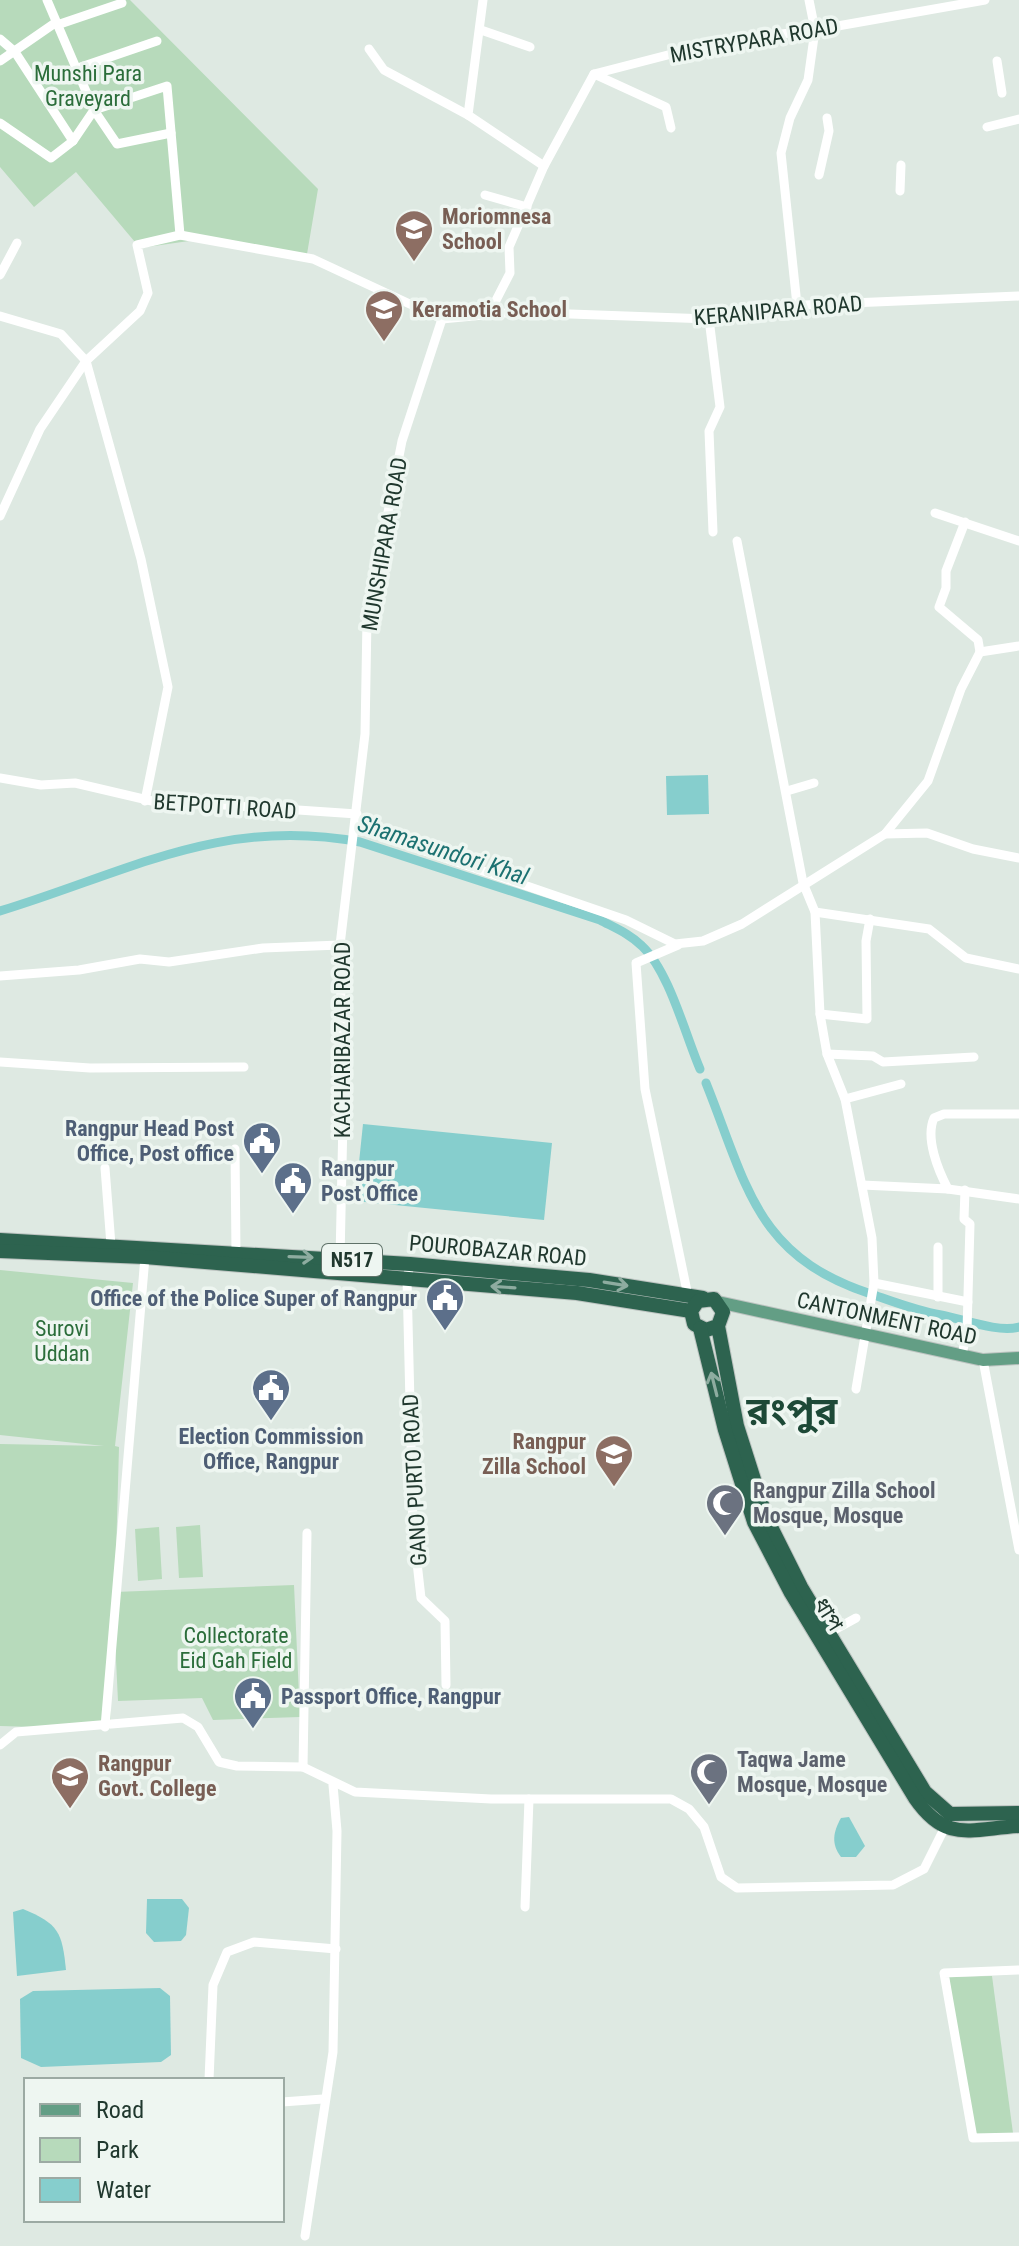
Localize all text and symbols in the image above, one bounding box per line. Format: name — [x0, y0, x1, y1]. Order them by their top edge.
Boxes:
street label: MISTRYPARA ROAD — [668, 13, 840, 68]
park label: Munshi Para Graveyard — [34, 61, 142, 111]
place label: Moriomnesa School — [442, 204, 551, 254]
school or university icon: Moriomnesa School — [393, 208, 435, 263]
school or university icon: Keramotia School — [363, 288, 405, 343]
street label: KERANIPARA ROAD — [693, 291, 863, 330]
place label: Keramotia School — [412, 297, 567, 322]
street label: MUNSHIPARA ROAD — [357, 455, 412, 633]
street label: BETPOTTI ROAD — [153, 789, 297, 824]
water label: Shamasundori Khal — [354, 809, 533, 891]
street label: KACHARIBAZAR ROAD — [330, 942, 355, 1138]
place label: Rangpur Head Post Office, Post office — [65, 1116, 234, 1166]
public building icon: Rangpur Head Post Office, Post office — [241, 1120, 283, 1175]
place label: Rangpur Post Office — [321, 1156, 418, 1206]
public building icon: Rangpur Post Office — [272, 1160, 314, 1215]
street label: POUROBAZAR ROAD — [408, 1230, 588, 1271]
road number: N517 — [322, 1244, 382, 1276]
one-way arrow — [287, 1250, 314, 1265]
public building icon: Office of the Police Super of Rangpur — [424, 1277, 466, 1332]
one-way arrow — [603, 1277, 628, 1292]
one-way arrow — [490, 1279, 517, 1294]
place label: Office of the Police Super of Rangpur — [90, 1286, 417, 1311]
street label: CANTONMENT ROAD — [795, 1287, 979, 1350]
park label: Surovi Uddan — [34, 1316, 90, 1366]
public building icon: Election Commission Office, Rangpur — [250, 1367, 292, 1422]
one-way arrow — [705, 1372, 720, 1397]
district label: রংপুর — [746, 1389, 839, 1434]
street label: GANO PURTO ROAD — [398, 1393, 431, 1567]
place label: Election Commission Office, Rangpur — [178, 1424, 364, 1474]
place label: Rangpur Zilla School — [482, 1429, 586, 1479]
school or university icon: Rangpur Zilla School — [593, 1433, 635, 1488]
place label: Rangpur Zilla School Mosque, Mosque — [753, 1478, 936, 1528]
mosque icon: Rangpur Zilla School Mosque, Mosque — [704, 1482, 746, 1537]
street label: ধাপ — [809, 1593, 849, 1636]
park label: Collectorate Eid Gah Field — [179, 1623, 293, 1673]
public building icon: Passport Office, Rangpur — [232, 1675, 274, 1730]
place label: Passport Office, Rangpur — [281, 1684, 501, 1709]
place label: Taqwa Jame Mosque, Mosque — [737, 1747, 887, 1797]
place label: Rangpur Govt. College — [98, 1751, 216, 1801]
mosque icon: Taqwa Jame Mosque, Mosque — [688, 1751, 730, 1806]
school or university icon: Rangpur Govt. College — [49, 1755, 91, 1810]
legend — [24, 2078, 284, 2222]
text: Road — [96, 2096, 144, 2124]
text: Park — [96, 2136, 139, 2164]
text: Water — [96, 2176, 151, 2204]

